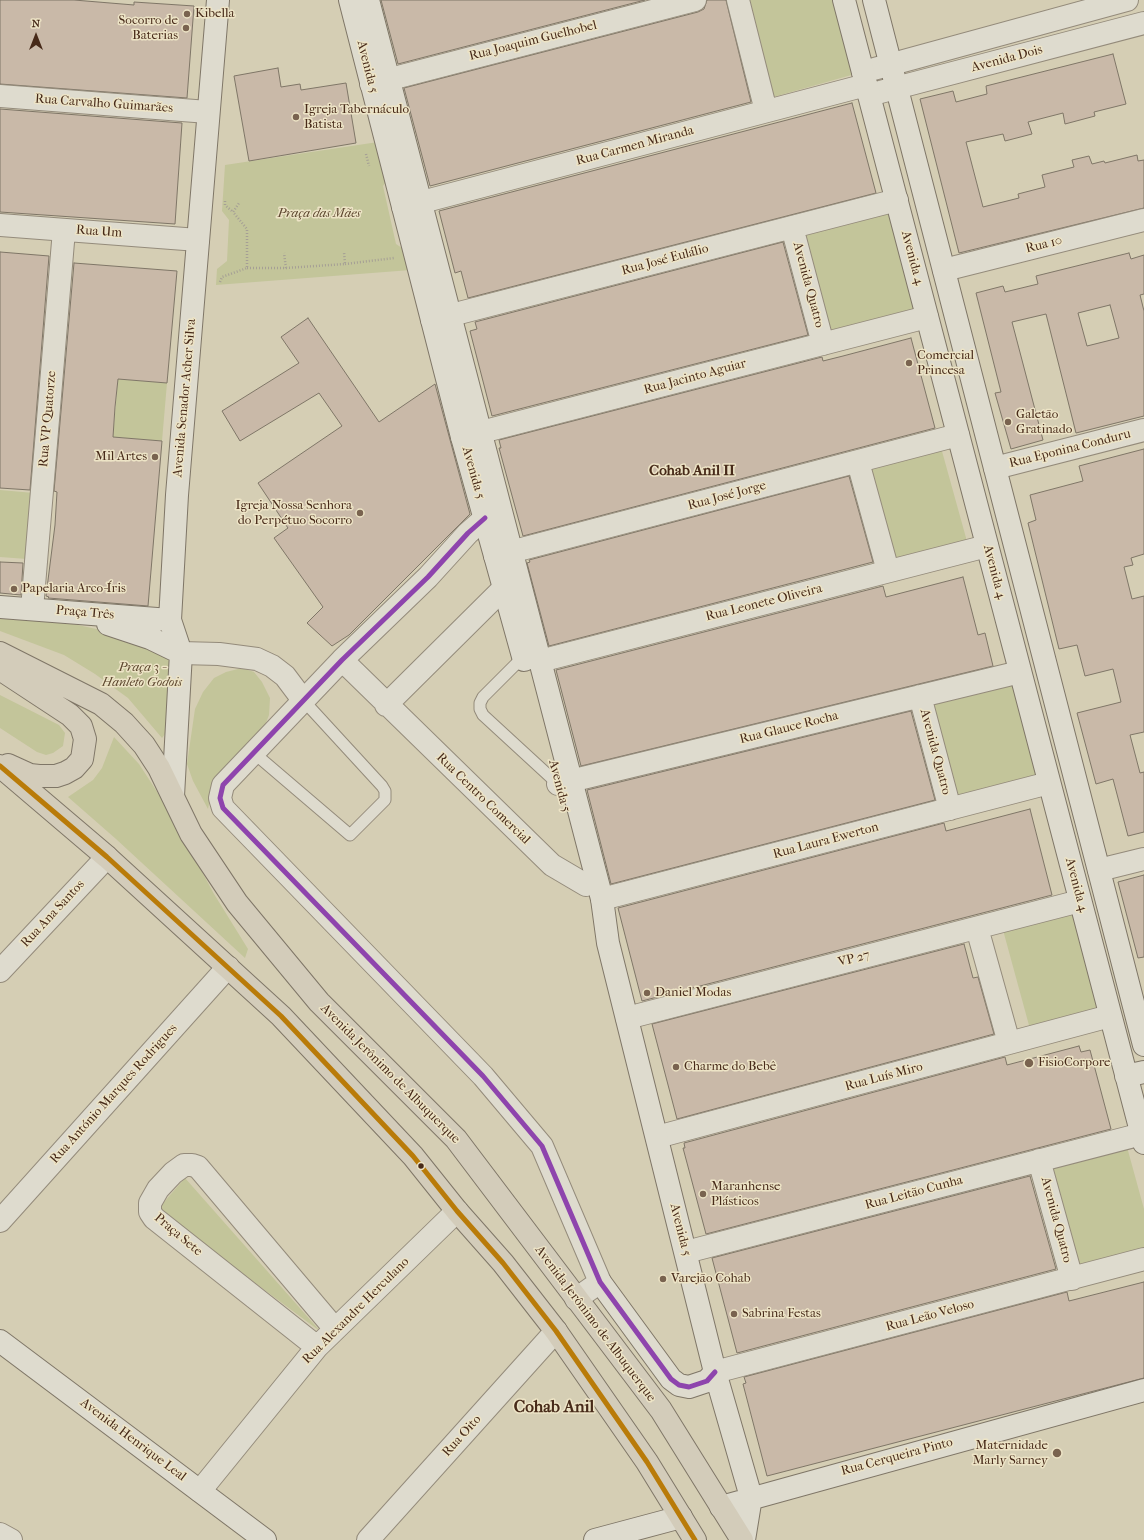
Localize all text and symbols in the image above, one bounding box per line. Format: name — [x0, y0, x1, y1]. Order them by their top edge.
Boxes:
place label: Kibella — [195, 6, 235, 22]
marker: Kibella — [182, 9, 192, 19]
place label: Socorro de Baterias — [119, 13, 178, 44]
north arrow — [16, 16, 56, 56]
text: N — [32, 17, 40, 30]
street label: Rua Joaquim Guelhobel — [467, 18, 599, 64]
marker: Socorro de Baterias — [181, 23, 191, 33]
street label: Avenida 5 — [353, 39, 381, 95]
street label: Avenida Dois — [970, 42, 1044, 76]
street label: Rua Carvalho Guimarães — [34, 91, 174, 117]
place label: Igreja Tabernáculo Batista — [304, 102, 409, 133]
marker: Igreja Tabernáculo Batista — [291, 112, 301, 122]
street label: Rua Carmen Miranda — [575, 123, 695, 169]
park label: Praça das Mães — [277, 206, 361, 222]
street label: Rua Um — [75, 223, 123, 241]
street label: Avenida 4 — [897, 229, 927, 287]
street label: Rua 10 — [1024, 233, 1064, 257]
street label: Avenida Quatro — [789, 240, 827, 330]
street label: Rua José Eulálio — [620, 241, 710, 279]
street label: Avenida Senador Acher Silva — [170, 318, 200, 478]
place label: Comercial Princesa — [917, 348, 974, 379]
street label: Rua Jacinto Aguiar — [642, 356, 748, 398]
marker: Comercial Princesa — [904, 358, 914, 368]
street label: Rua VP Quatorze — [36, 370, 60, 468]
place label: Galetão Gratinado — [1016, 407, 1072, 438]
marker: Galetão Gratinado — [1003, 417, 1013, 427]
street label: Rua Eponina Conduru — [1008, 426, 1132, 472]
street label: Avenida 5 — [458, 445, 488, 501]
place label: Mil Artes — [95, 449, 147, 465]
marker: Mil Artes — [150, 452, 160, 462]
district label: Cohab Anil II — [649, 462, 735, 480]
street label: Rua José Jorge — [686, 478, 768, 514]
place label: Igreja Nossa Senhora do Perpétuo Socorro — [235, 498, 352, 529]
marker: Igreja Nossa Senhora do Perpétuo Socorro — [355, 508, 365, 518]
street label: Avenida 4 — [979, 543, 1009, 601]
place label: Papelaria Arco-Íris — [22, 581, 126, 597]
street label: Rua Leonete Oliveira — [704, 581, 824, 625]
marker: Papelaria Arco-Íris — [9, 584, 19, 594]
street label: Praça Três — [55, 603, 115, 623]
park label: Praça 3 - Hanleto Godois — [102, 660, 182, 691]
street label: Avenida Quatro — [916, 707, 954, 797]
street label: Rua Glauce Rocha — [738, 708, 840, 748]
street label: Rua Centro Comercial — [433, 750, 533, 848]
street label: Avenida 5 — [545, 758, 573, 814]
street label: Rua Laura Ewerton — [771, 819, 881, 863]
street label: Avenida 4 — [1061, 856, 1091, 914]
street label: Rua Ana Santos — [18, 877, 88, 951]
street label: VP 27 — [837, 948, 871, 970]
place label: Daniel Modas — [655, 985, 731, 1001]
marker: Daniel Modas — [642, 988, 652, 998]
street label: Avenida Jerônimo de Albuquerque — [317, 1001, 463, 1147]
street label: Rua António Marques Rodrigues — [47, 1021, 181, 1167]
place label: FisioCorpore — [1038, 1055, 1111, 1071]
marker: FisioCorpore — [1023, 1057, 1035, 1069]
place label: Charme do Bebê — [684, 1059, 776, 1075]
street label: Rua Luís Miro — [843, 1059, 925, 1095]
marker: Charme do Bebê — [671, 1062, 681, 1072]
unlabelled marker — [416, 1161, 426, 1171]
street label: Rua Leitão Cunha — [863, 1172, 965, 1214]
street label: Avenida Quatro — [1037, 1175, 1075, 1265]
place label: Maranhense Plásticos — [711, 1179, 780, 1210]
marker: Maranhense Plásticos — [698, 1189, 708, 1199]
street label: Avenida 5 — [666, 1202, 694, 1258]
street label: Praça Sete — [151, 1210, 205, 1260]
street label: Avenida Jerônimo de Albuquerque — [531, 1243, 659, 1405]
street label: Rua Alexandre Herculano — [299, 1254, 413, 1368]
place label: Varejão Cohab — [671, 1271, 751, 1287]
marker: Varejão Cohab — [658, 1274, 668, 1284]
street label: Rua Leão Veloso — [884, 1297, 976, 1335]
place label: Sabrina Festas — [742, 1306, 821, 1322]
marker: Sabrina Festas — [729, 1309, 739, 1319]
street label: Avenida Henrique Leal — [77, 1395, 189, 1485]
district label: Cohab Anil — [514, 1398, 594, 1418]
street label: Rua Oito — [439, 1412, 485, 1460]
street label: Rua Cerqueira Pinto — [839, 1435, 955, 1479]
place label: Maternidade Marly Sarney — [973, 1438, 1048, 1469]
marker: Maternidade Marly Sarney — [1051, 1447, 1063, 1459]

